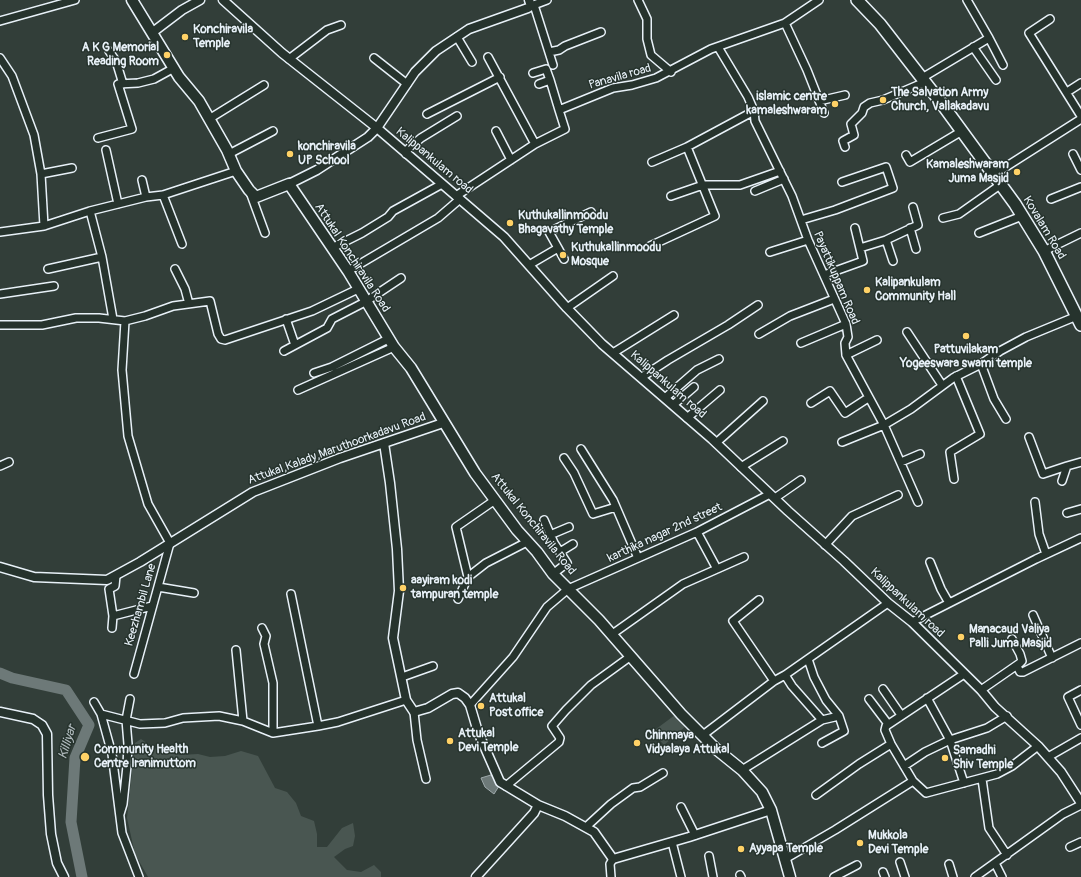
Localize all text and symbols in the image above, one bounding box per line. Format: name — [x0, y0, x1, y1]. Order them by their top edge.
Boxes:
place label: Konchiravila Temple — [193, 23, 253, 51]
marker: Konchiravila Temple — [180, 32, 190, 42]
place label: A K G Memorial Reading Room — [82, 41, 159, 69]
marker: A K G Memorial Reading Room — [162, 50, 172, 60]
street label: Panavila road — [587, 61, 653, 93]
place label: The Salvation Army Church, Vallakadavu — [891, 86, 989, 114]
place label: islamic centre kamaleshwaram — [746, 90, 827, 118]
marker: The Salvation Army Church, Vallakadavu — [878, 95, 888, 105]
marker: islamic centre kamaleshwaram — [830, 99, 840, 109]
street label: Kalippankulam road — [393, 125, 475, 197]
place label: konchiravila UP School — [298, 140, 356, 168]
marker: konchiravila UP School — [285, 149, 295, 159]
place label: Kamaleshwaram Juma Masjid — [926, 158, 1009, 186]
marker: Kamaleshwaram Juma Masjid — [1012, 167, 1022, 177]
street label: Kovalam Road — [1019, 194, 1069, 262]
street label: Attukal Konchiravila Road — [311, 201, 393, 315]
place label: Kuthukallinmoodu Bhagavathy Temple — [518, 209, 613, 237]
marker: Kuthukallinmoodu Bhagavathy Temple — [505, 218, 515, 228]
street label: Payattikuppam Road — [810, 229, 862, 327]
place label: Kuthukallinmoodu Mosque — [571, 241, 661, 269]
marker: Kuthukallinmoodu Mosque — [558, 250, 568, 260]
place label: Kalipankulam Community Hall — [875, 276, 956, 304]
marker: Kalipankulam Community Hall — [862, 285, 872, 295]
marker: Pattuvilakam Yogeeswara swami temple — [961, 331, 971, 341]
place label: Pattuvilakam Yogeeswara swami temple — [900, 343, 1032, 371]
street label: Kalippankulam road — [627, 348, 709, 422]
street label: Attukal,Kalady,Maruthoorkadavu Road — [246, 410, 428, 488]
street label: Attukal Konchiravila Road — [487, 470, 579, 578]
street label: karthika nagar 2nd street — [606, 500, 724, 566]
street label: Keezhambil Lane — [122, 562, 160, 648]
street label: Kalippankulam road — [867, 565, 947, 641]
place label: aayiram kodi tampuran temple — [411, 574, 498, 602]
marker: aayiram kodi tampuran temple — [398, 583, 408, 593]
place label: Manacaud Valiya Palli Juma Masjid — [969, 623, 1052, 651]
marker: Manacaud Valiya Palli Juma Masjid — [956, 632, 966, 642]
place label: Attukal Post office — [489, 692, 543, 720]
marker: Attukal Post office — [476, 701, 486, 711]
water label: Killiyar — [55, 723, 81, 761]
place label: Attukal Devi Temple — [458, 727, 518, 755]
place label: Chinmaya Vidyalaya Attukal — [645, 729, 730, 757]
marker: Attukal Devi Temple — [445, 736, 455, 746]
marker: Chinmaya Vidyalaya Attukal — [632, 738, 642, 748]
place label: Community Health Centre Iranimuttom — [94, 743, 196, 771]
place label: Samadhi Shiv Temple — [953, 744, 1013, 772]
marker: Community Health Centre Iranimuttom — [79, 751, 91, 763]
marker: Samadhi Shiv Temple — [940, 753, 950, 763]
place label: Mukkola Devi Temple — [868, 829, 928, 857]
marker: Mukkola Devi Temple — [855, 838, 865, 848]
place label: Ayyapa Temple — [749, 842, 823, 856]
marker: Ayyapa Temple — [736, 844, 746, 854]

